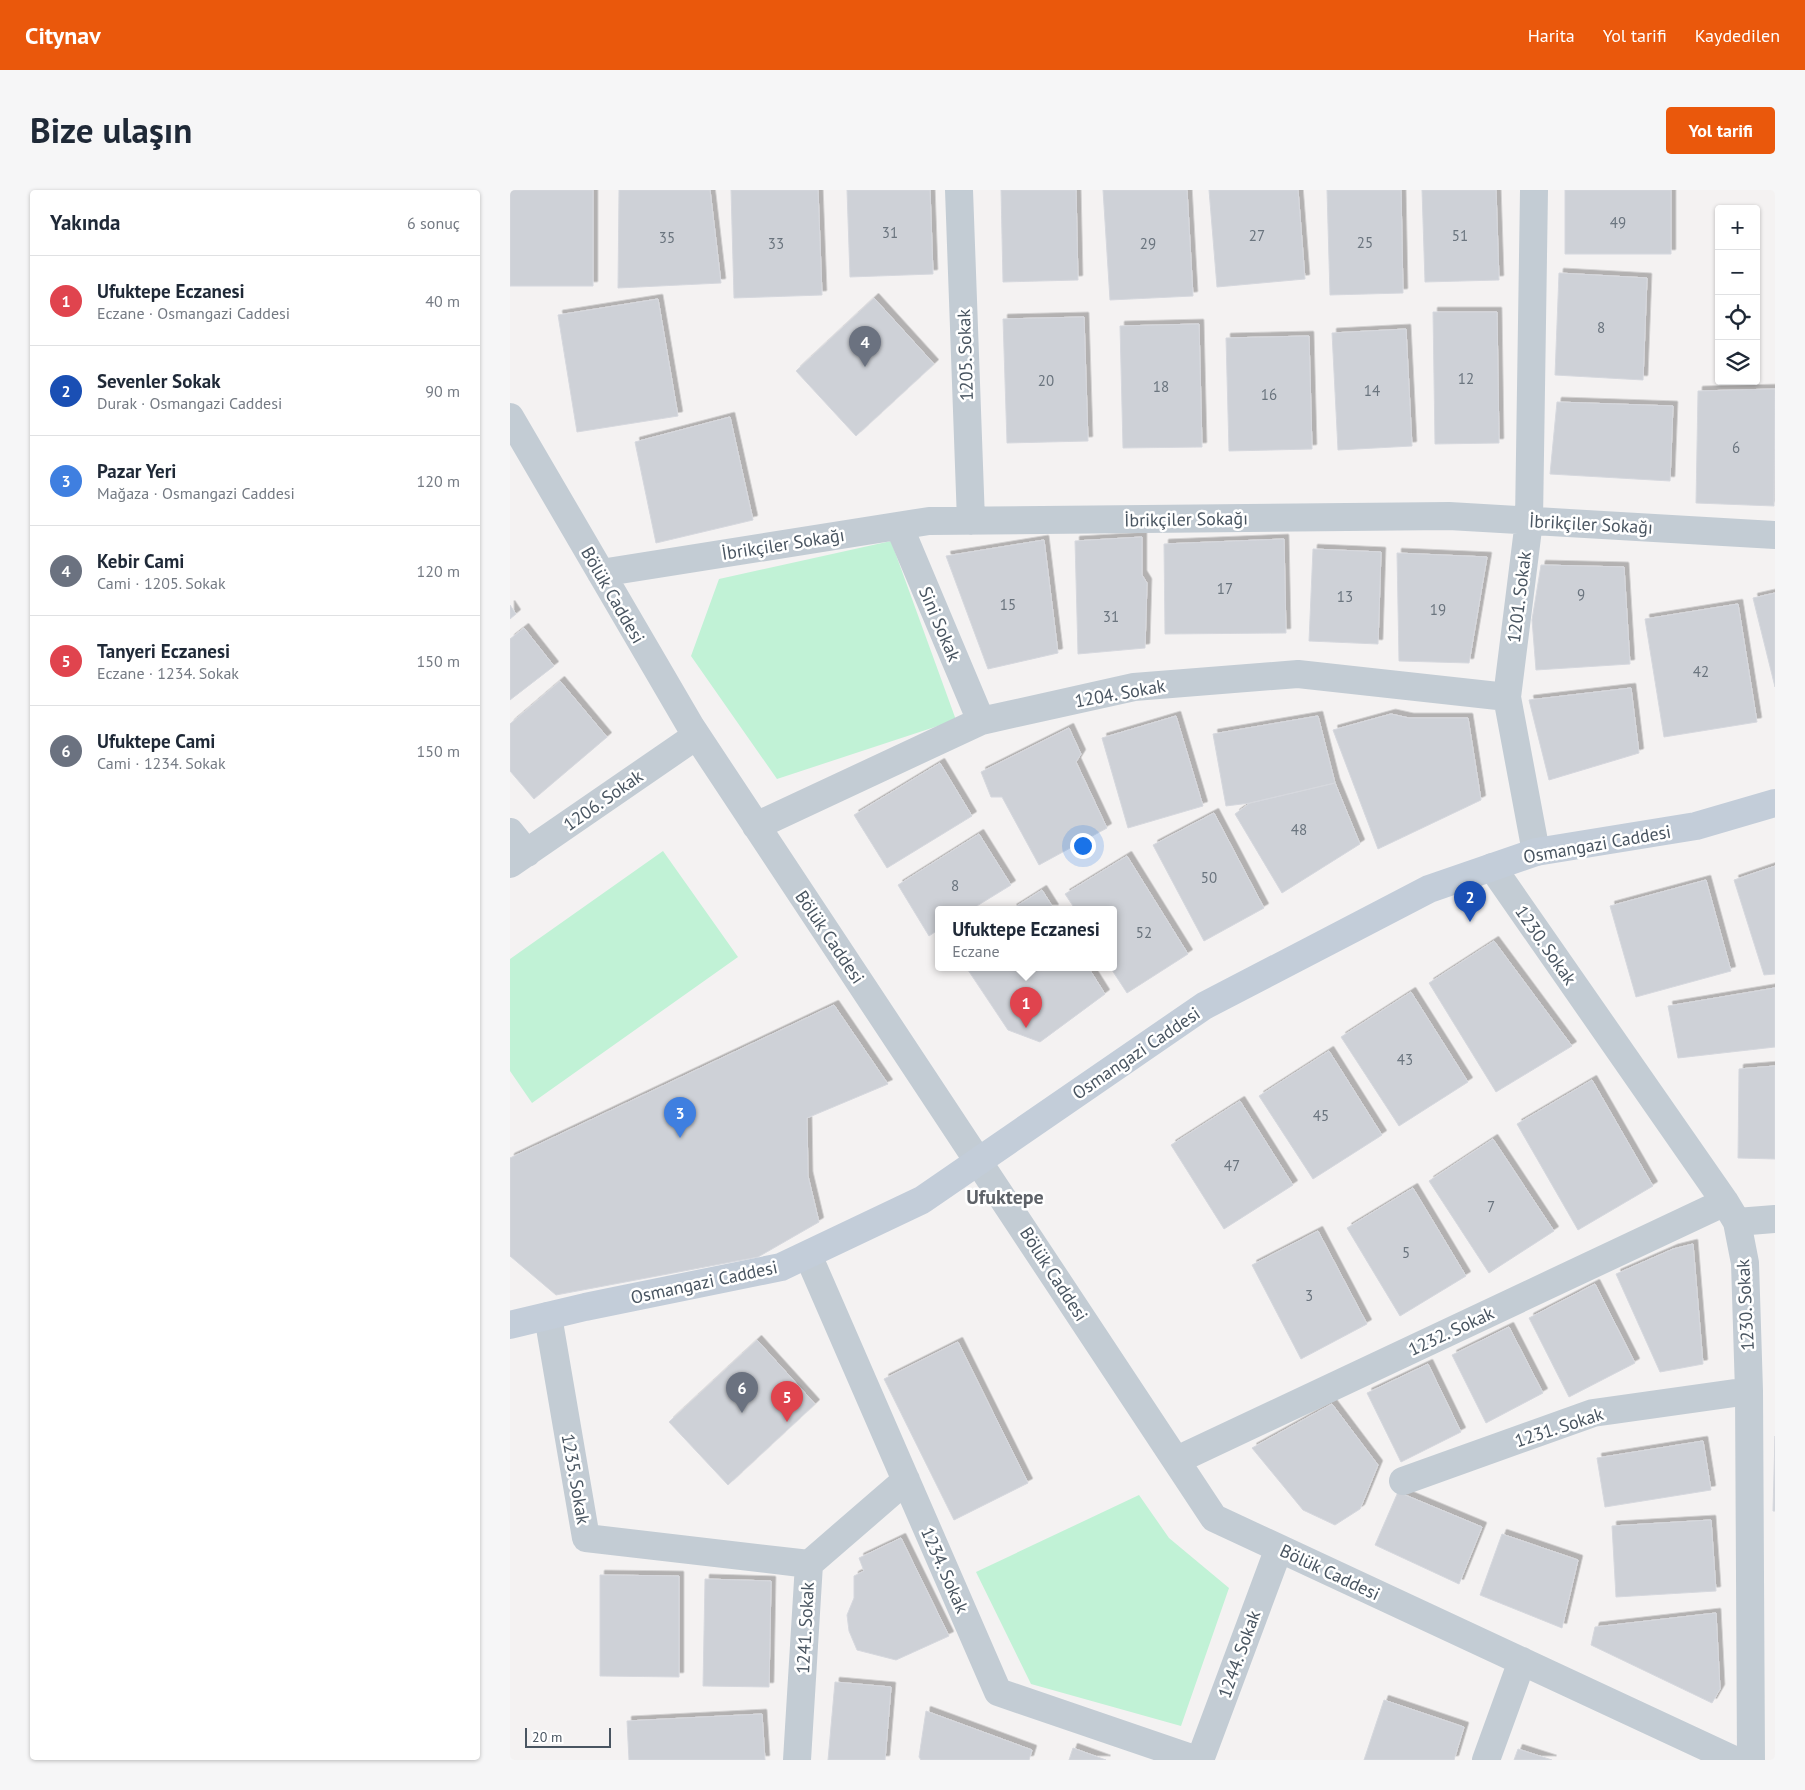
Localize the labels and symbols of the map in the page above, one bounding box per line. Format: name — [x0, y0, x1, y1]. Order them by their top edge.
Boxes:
house number: 49 — [1610, 213, 1626, 232]
house number: 31 — [882, 223, 898, 242]
house number: 27 — [1249, 226, 1265, 245]
house number: 51 — [1452, 226, 1468, 245]
house number: 35 — [659, 228, 675, 247]
house number: 25 — [1357, 233, 1373, 252]
house number: 33 — [768, 234, 784, 253]
house number: 29 — [1140, 234, 1156, 253]
street label: 1205. Sokak — [952, 308, 978, 401]
house number: 8 — [1597, 318, 1605, 337]
pin: 4 — [849, 326, 881, 367]
house number: 12 — [1458, 369, 1474, 388]
house number: 20 — [1038, 371, 1054, 390]
house number: 18 — [1153, 377, 1169, 396]
house number: 14 — [1364, 381, 1380, 400]
house number: 16 — [1261, 385, 1277, 404]
house number: 6 — [1732, 438, 1740, 457]
street label: İbrikçiler Sokağı — [1124, 506, 1248, 532]
street label: İbrikçiler Sokağı — [1529, 509, 1653, 539]
street label: İbrikçiler Sokağı — [720, 523, 846, 565]
street label: Bölük Caddesi — [576, 543, 650, 647]
street label: 1201. Sokak — [1502, 550, 1536, 644]
house number: 17 — [1217, 579, 1233, 598]
street label: Sini Sokak — [914, 583, 966, 665]
house number: 9 — [1577, 585, 1585, 604]
house number: 13 — [1337, 587, 1353, 606]
house number: 15 — [1000, 595, 1016, 614]
house number: 19 — [1430, 600, 1446, 619]
house number: 31 — [1103, 607, 1119, 626]
house number: 42 — [1693, 662, 1709, 681]
street label: 1204. Sokak — [1073, 674, 1168, 712]
street label: 1206. Sokak — [559, 764, 648, 836]
house number: 48 — [1291, 820, 1307, 839]
street label: Osmangazi Caddesi — [1521, 820, 1673, 868]
your location — [1070, 833, 1096, 859]
house number: 50 — [1201, 868, 1217, 887]
house number: 8 — [951, 876, 959, 895]
pin: 2 — [1454, 881, 1486, 922]
street label: Bölük Caddesi — [790, 886, 870, 988]
street label: 1230. Sokak — [1510, 901, 1582, 990]
house number: 52 — [1136, 923, 1152, 942]
pin: 1 — [1010, 987, 1042, 1028]
street label: Osmangazi Caddesi — [1068, 1002, 1204, 1104]
house number: 43 — [1397, 1050, 1413, 1069]
pin: 3 — [664, 1097, 696, 1138]
house number: 45 — [1313, 1106, 1329, 1125]
house number: 47 — [1224, 1156, 1240, 1175]
district label: Ufuktepe — [966, 1184, 1044, 1210]
house number: 7 — [1487, 1197, 1495, 1216]
street label: Bölük Caddesi — [1015, 1223, 1093, 1325]
house number: 5 — [1402, 1243, 1410, 1262]
street label: Osmangazi Caddesi — [629, 1255, 779, 1309]
street label: 1230. Sokak — [1731, 1258, 1759, 1351]
house number: 3 — [1305, 1286, 1313, 1305]
street label: 1232. Sokak — [1405, 1301, 1498, 1361]
pin: 6 — [726, 1372, 758, 1413]
pin: 5 — [771, 1381, 803, 1422]
street label: 1231. Sokak — [1512, 1402, 1607, 1452]
street label: 1235. Sokak — [557, 1432, 595, 1527]
street label: 1234. Sokak — [916, 1523, 974, 1617]
street label: Bölük Caddesi — [1276, 1539, 1384, 1605]
street label: 1241. Sokak — [791, 1581, 819, 1674]
street label: 1244. Sokak — [1212, 1607, 1266, 1701]
scale bar — [525, 1725, 611, 1748]

